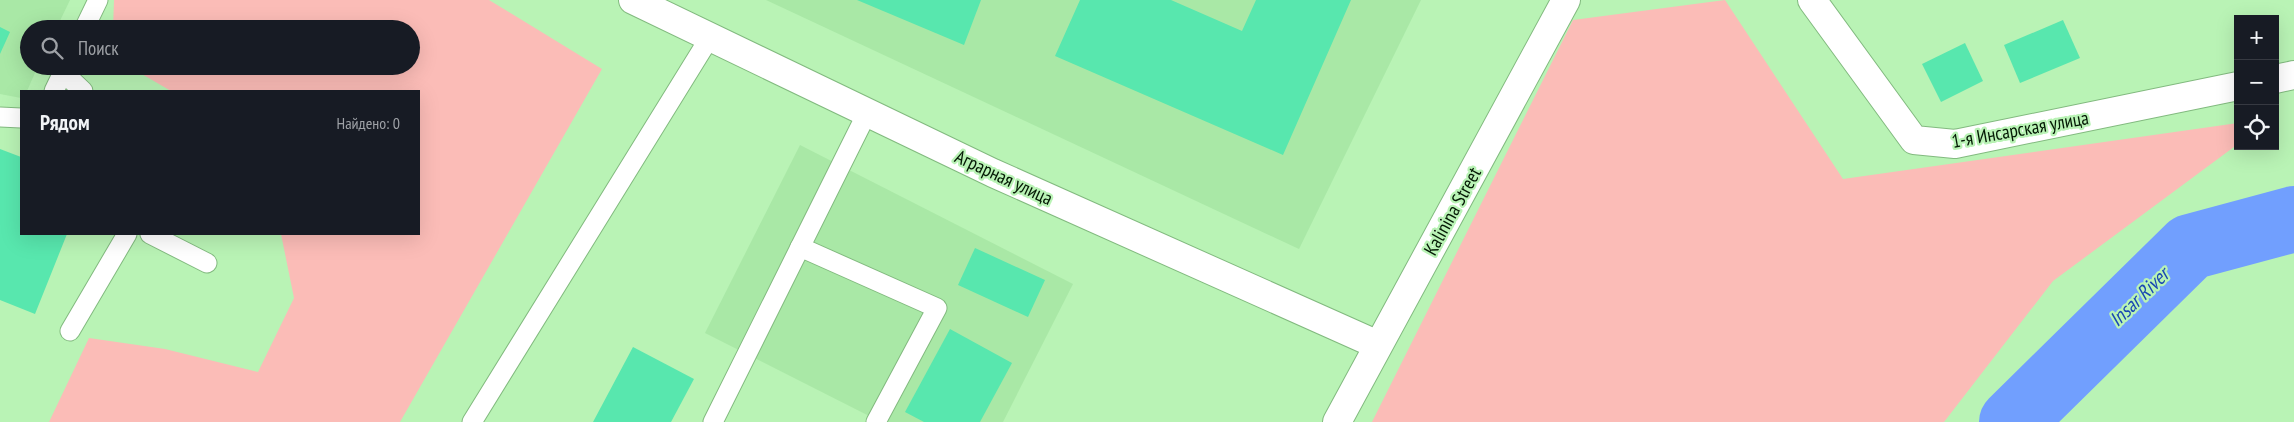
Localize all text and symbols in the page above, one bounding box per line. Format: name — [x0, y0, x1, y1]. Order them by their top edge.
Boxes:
map controls — [2234, 15, 2279, 150]
button: + — [2234, 15, 2279, 60]
search box — [20, 20, 420, 75]
icon: search — [38, 34, 66, 62]
text: Поиск — [78, 36, 119, 60]
button: − — [2234, 60, 2279, 105]
street label: 1-я Инсарская улица — [1950, 105, 2090, 153]
button: locate — [2234, 105, 2279, 150]
text: Рядом — [40, 109, 90, 136]
text: Найдено: 0 — [337, 113, 400, 133]
street label: Аграрная улица — [951, 144, 1057, 210]
street label: Kalinina Street — [1418, 162, 1486, 259]
water label: Insar River — [2104, 260, 2176, 332]

